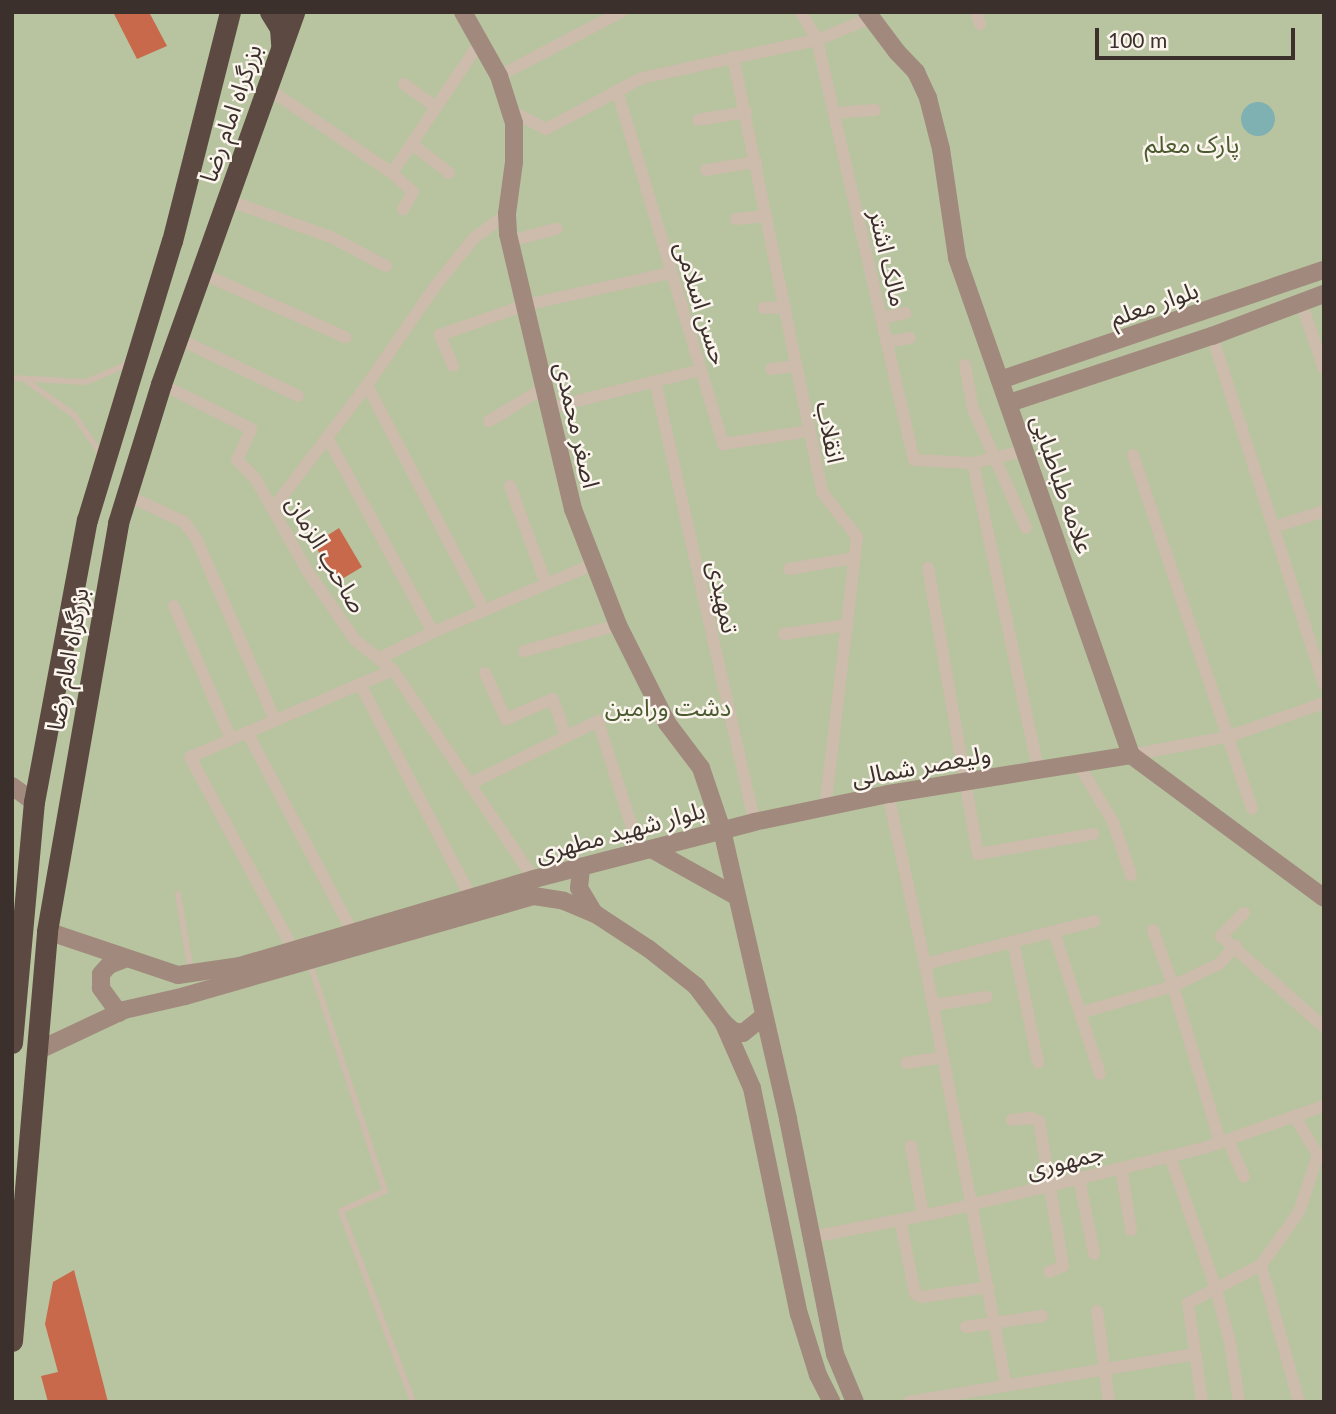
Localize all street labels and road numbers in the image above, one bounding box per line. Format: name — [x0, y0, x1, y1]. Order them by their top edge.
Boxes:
street label: بزرگراه امام رضا — [193, 40, 267, 186]
street label: مالک اشتر — [864, 207, 914, 309]
street label: حسن اسلامی — [670, 238, 734, 368]
street label: بلوار معلم — [1106, 274, 1202, 332]
street label: اصغر محمدی — [550, 359, 606, 491]
street label: انقلاب — [811, 399, 851, 465]
street label: علامه طباطبایی — [1026, 411, 1100, 557]
street label: صاحب الزمان — [281, 490, 373, 618]
street label: تمهیدی — [702, 558, 746, 636]
street label: بزرگراه امام رضا — [40, 586, 94, 732]
street label: ولیعصر شمالی — [849, 739, 993, 791]
street label: بلوار شهید مطهری — [532, 795, 708, 867]
street label: جمهوری — [1023, 1137, 1107, 1183]

